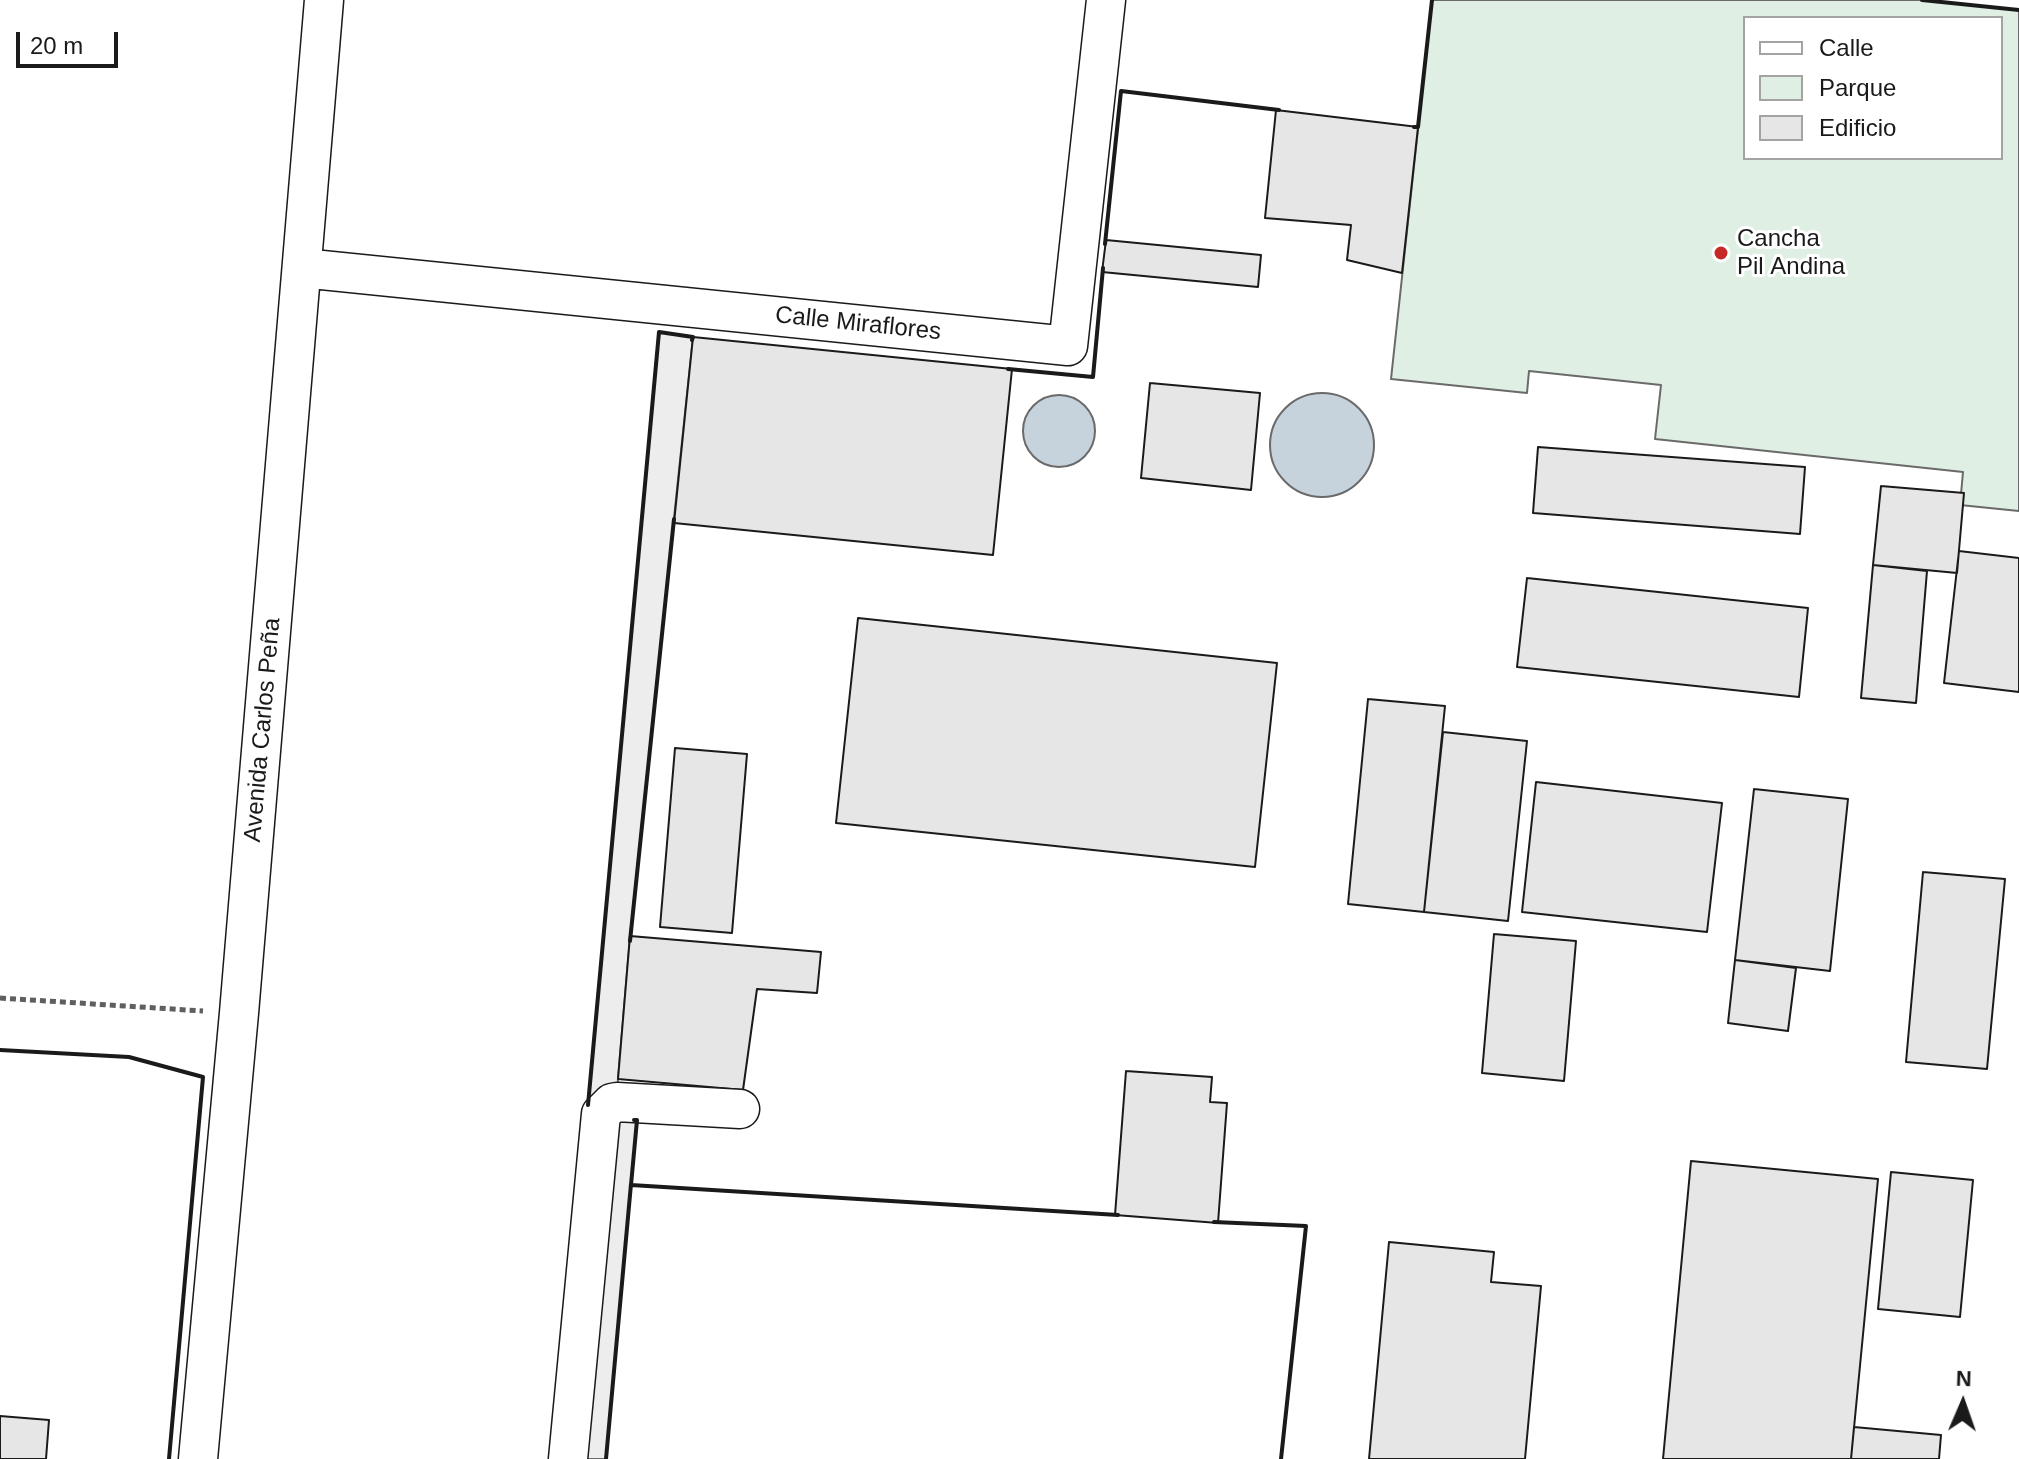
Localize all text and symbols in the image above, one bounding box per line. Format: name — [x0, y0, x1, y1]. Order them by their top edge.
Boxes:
scale bar — [20, 16, 122, 66]
legend — [1743, 16, 2003, 160]
text: 20 m — [30, 32, 83, 59]
text: Calle — [1819, 34, 1874, 61]
text: Parque — [1819, 74, 1896, 101]
text: Edificio — [1819, 114, 1896, 141]
place label: Cancha Pil Andina — [1737, 225, 1845, 281]
marker: Cancha Pil Andina — [1712, 244, 1730, 262]
street label: Calle Miraflores — [774, 301, 942, 347]
street label: Avenida Carlos Peña — [239, 617, 287, 843]
north arrow — [1923, 1363, 2003, 1443]
text: N — [1955, 1366, 1972, 1391]

